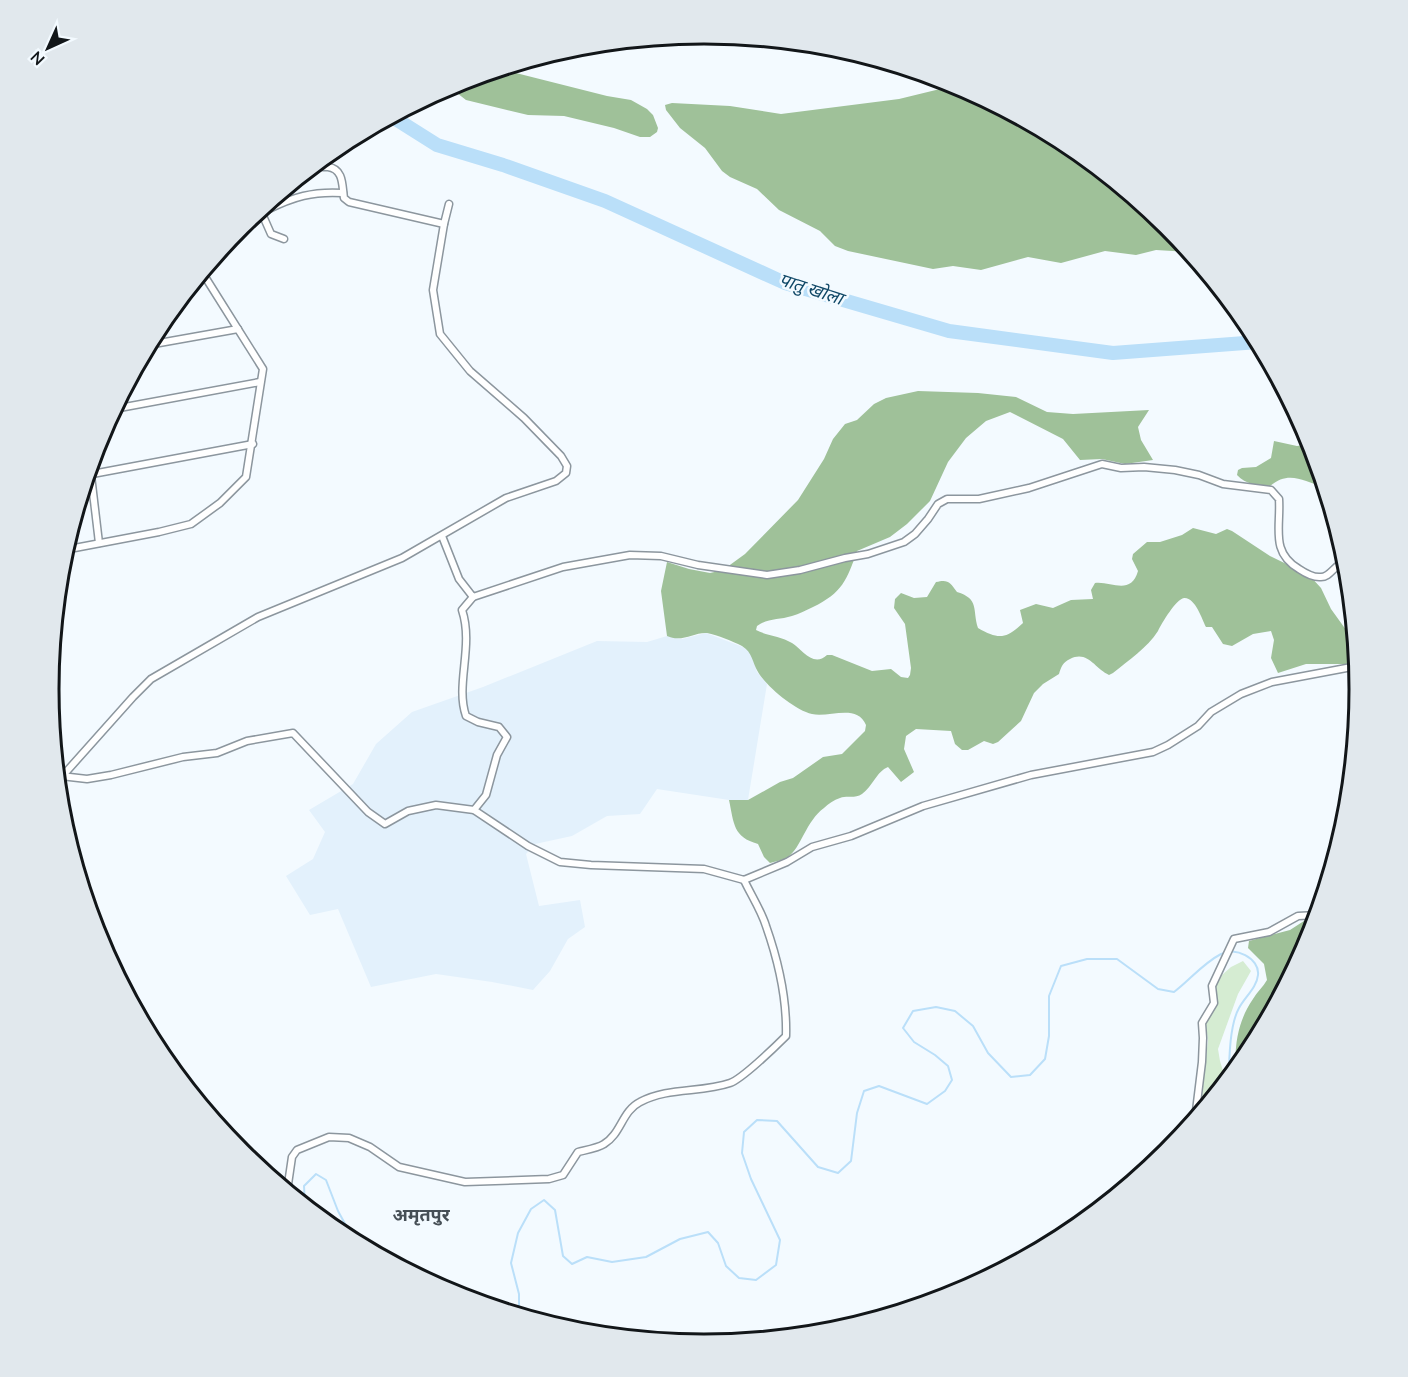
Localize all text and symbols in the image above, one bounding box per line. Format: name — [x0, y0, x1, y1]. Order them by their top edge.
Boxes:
north arrow — [18, 18, 78, 78]
text: N — [26, 46, 50, 70]
water label: पातु खोला — [776, 267, 849, 312]
district label: अमृतपुर — [392, 1203, 451, 1227]

